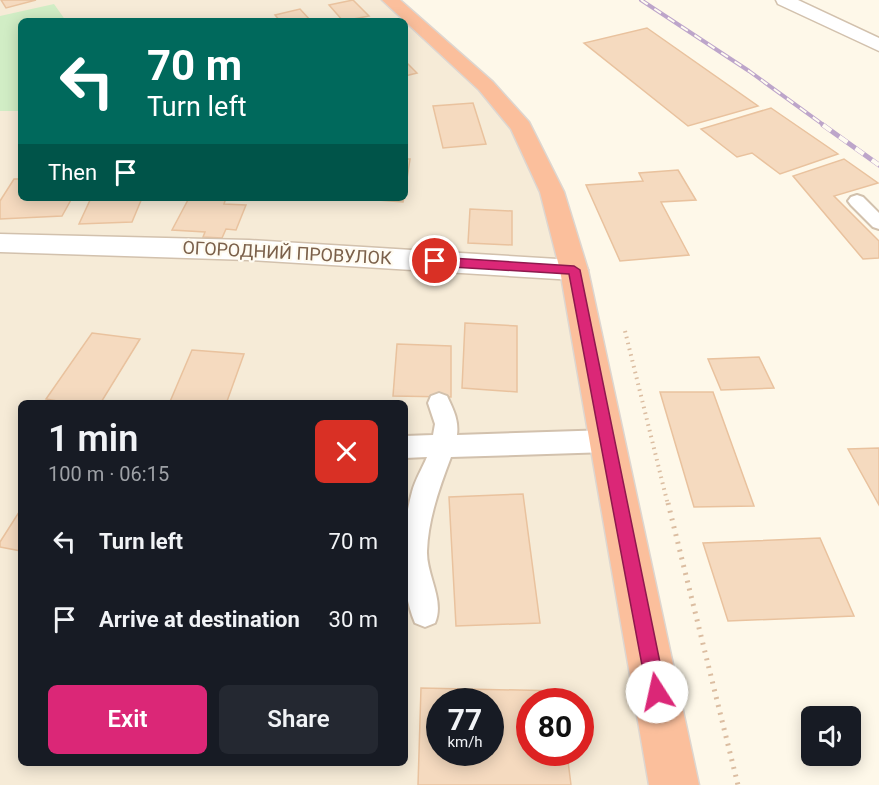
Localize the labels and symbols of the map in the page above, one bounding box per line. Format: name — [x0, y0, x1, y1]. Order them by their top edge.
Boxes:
pin — [409, 235, 460, 286]
street label: ОГОРОДНИЙ ПРОВУЛОК — [182, 237, 393, 268]
position arrow — [625, 660, 689, 724]
speed limit sign: 80 — [516, 688, 594, 766]

